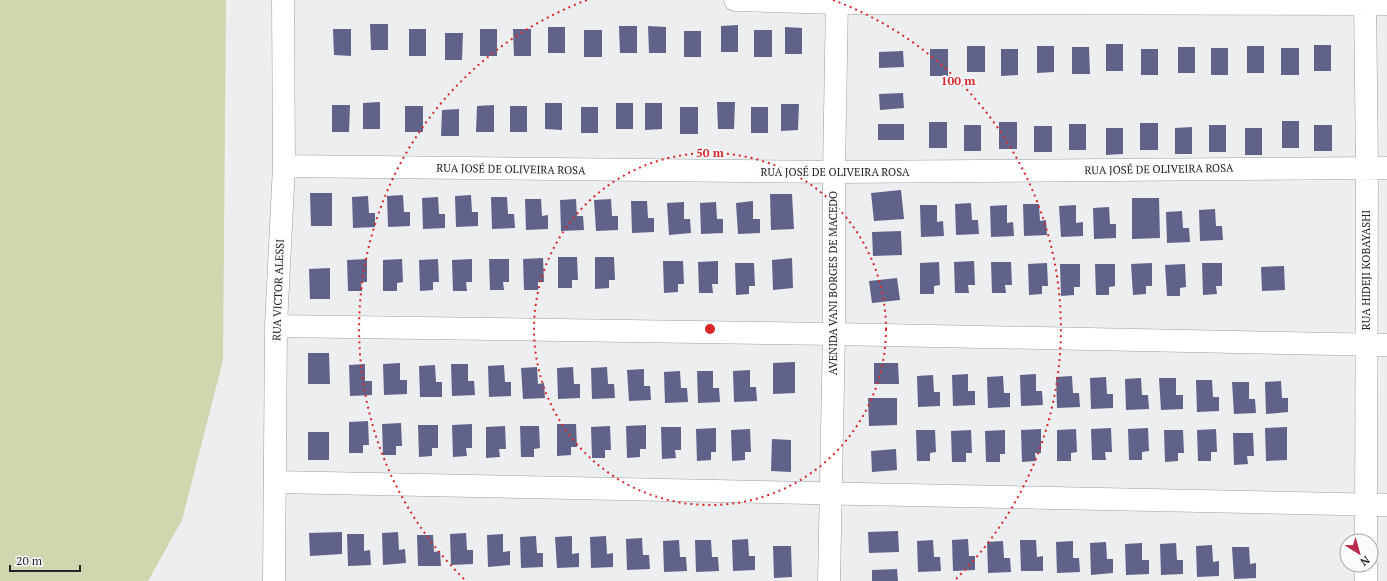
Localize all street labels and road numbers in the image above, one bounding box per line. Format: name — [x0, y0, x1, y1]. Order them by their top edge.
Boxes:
street label: RUA JOSÉ DE OLIVEIRA ROSA — [436, 161, 586, 177]
street label: RUA JOSÉ DE OLIVEIRA ROSA — [1084, 161, 1234, 177]
street label: RUA JOSÉ DE OLIVEIRA ROSA — [760, 165, 910, 179]
street label: AVENIDA VANI BORGES DE MACEDO — [826, 191, 840, 375]
street label: RUA HIDEJI KOBAYASHI — [1359, 210, 1373, 330]
street label: RUA VICTOR ALESSI — [269, 239, 287, 341]

